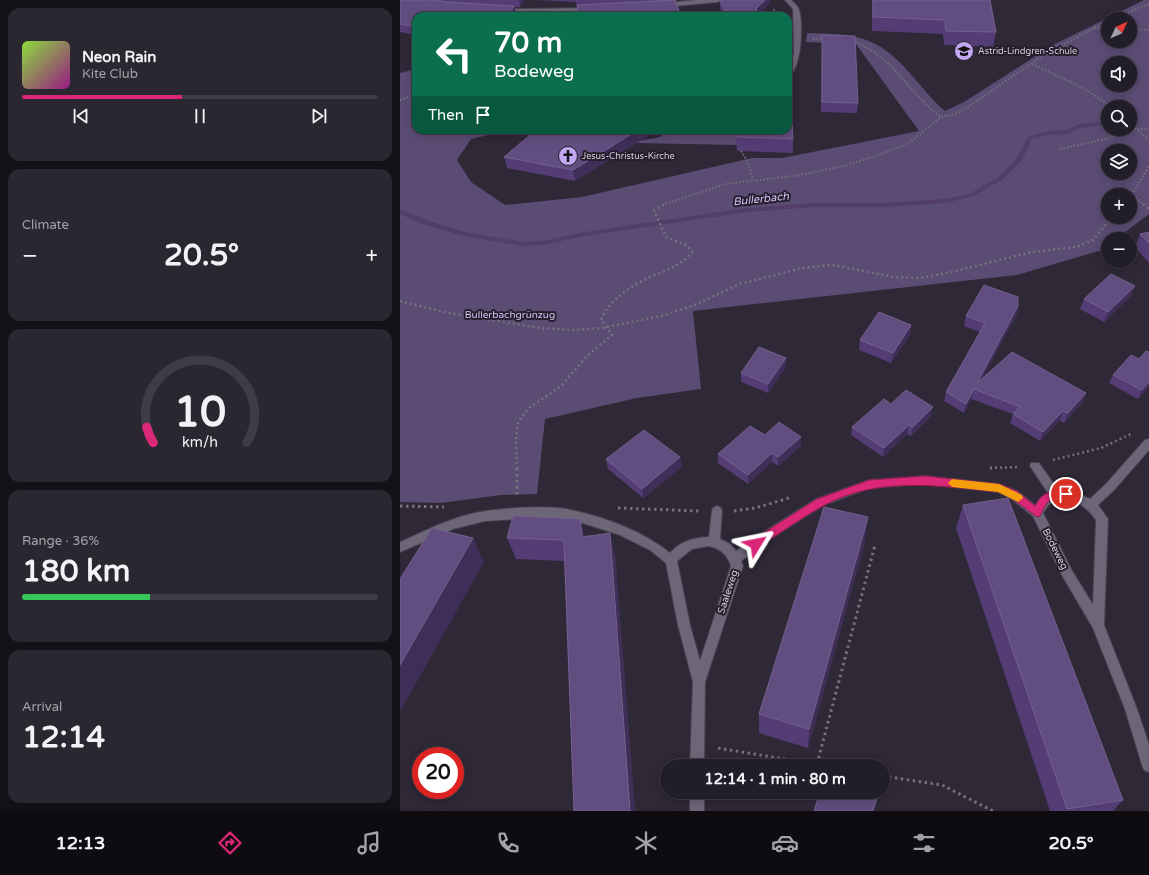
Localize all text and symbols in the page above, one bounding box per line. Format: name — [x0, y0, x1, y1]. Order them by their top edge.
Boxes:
north arrow — [1101, 12, 1137, 48]
map controls — [1101, 12, 1137, 268]
text: 70 m — [494, 26, 562, 60]
icon: left — [428, 28, 480, 80]
school or university icon: Astrid-Lindgren-Schule — [953, 40, 975, 62]
place label: Astrid-Lindgren-Schule — [978, 46, 1077, 57]
text: Neon Rain — [82, 48, 156, 66]
button: sound — [1101, 56, 1137, 92]
text: Bodeweg — [494, 60, 574, 82]
text: Kite Club — [82, 66, 138, 82]
button: search — [1101, 100, 1137, 136]
icon: arrive — [472, 104, 494, 126]
icon: previous — [70, 105, 92, 127]
icon: pause — [189, 105, 211, 127]
icon: next — [308, 105, 330, 127]
text: Then — [428, 106, 464, 124]
button: layers — [1101, 144, 1137, 180]
church icon: Jesus-Christus-Kirche — [557, 145, 579, 167]
place label: Jesus-Christus-Kirche — [582, 151, 675, 162]
button: + — [1101, 188, 1137, 224]
water label: Bullerbach — [733, 190, 790, 208]
text: Climate — [22, 217, 69, 233]
button: − — [1101, 232, 1137, 268]
text: 20.5° — [164, 237, 239, 274]
text: − — [22, 243, 38, 269]
text: + — [366, 243, 378, 269]
park label: Bullerbachgrünzug — [465, 309, 555, 321]
text: 10 — [174, 388, 226, 438]
text: km/h — [182, 434, 218, 451]
pin — [1049, 477, 1083, 511]
icon: arrive — [1055, 483, 1077, 505]
position arrow — [735, 523, 777, 565]
street label: Bodeweg — [1040, 526, 1070, 572]
text: Range · 36% — [22, 533, 99, 549]
text: 180 km — [22, 553, 130, 590]
street label: Saaleweg — [715, 569, 741, 615]
text: Arrival — [22, 699, 62, 715]
text: 12:14 — [22, 719, 105, 756]
speed limit sign: 20 — [412, 747, 464, 799]
text: 12:14 · 1 min · 80 m — [704, 770, 846, 788]
icon: directions — [216, 829, 244, 857]
icon: music — [355, 829, 383, 857]
icon: phone — [494, 829, 522, 857]
icon: climate — [632, 829, 660, 857]
icon: car — [771, 829, 799, 857]
icon: filters — [910, 829, 938, 857]
text: 12:13 — [55, 832, 105, 854]
text: 20.5° — [1049, 832, 1094, 854]

